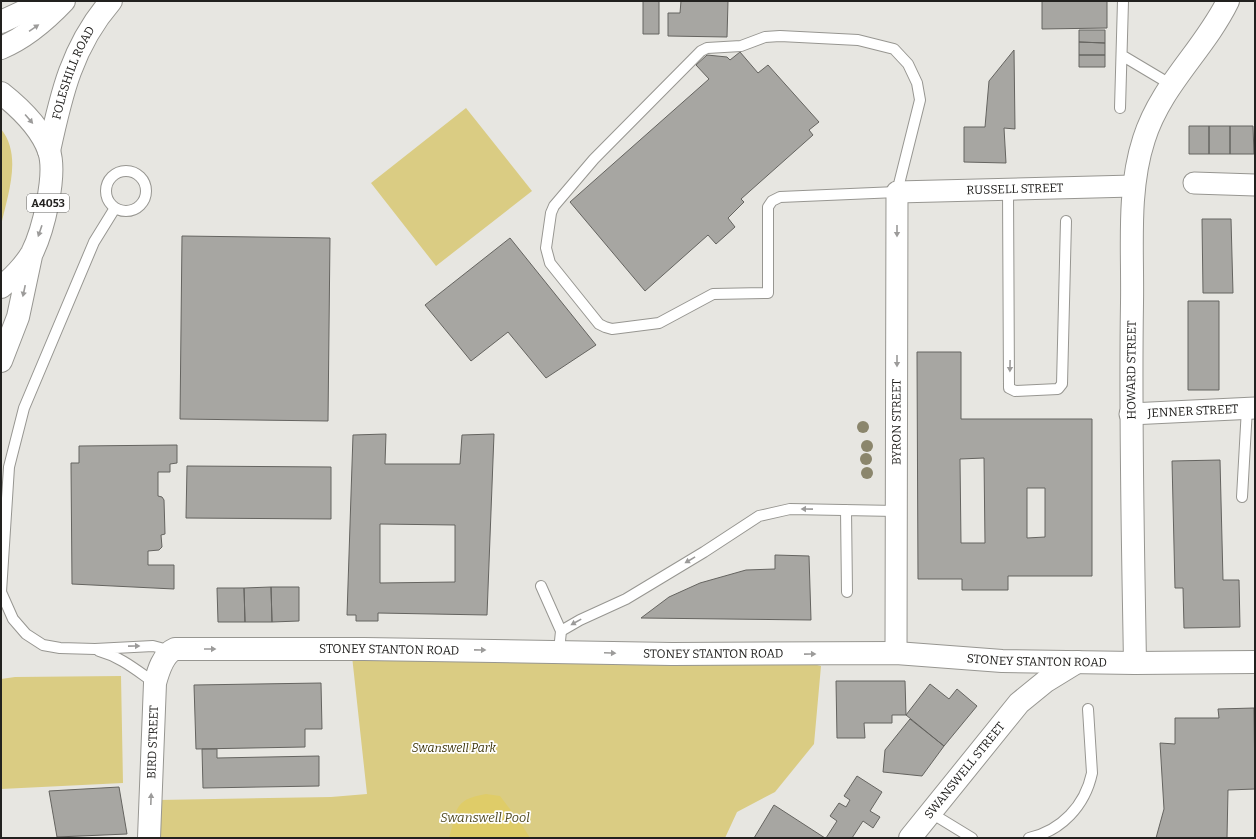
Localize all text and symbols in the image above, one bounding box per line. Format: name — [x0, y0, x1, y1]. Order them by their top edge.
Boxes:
one-way arrow — [29, 24, 39, 32]
street label: FOLESHILL ROAD — [49, 24, 97, 121]
one-way arrow — [24, 114, 34, 124]
street label: RUSSELL STREET — [966, 181, 1064, 197]
road number: A4053 — [27, 194, 69, 212]
one-way arrow — [36, 225, 42, 237]
one-way arrow — [894, 225, 900, 238]
one-way arrow — [20, 285, 26, 297]
street label: HOWARD STREET — [1124, 320, 1139, 420]
one-way arrow — [894, 355, 900, 368]
one-way arrow — [1007, 360, 1013, 373]
street label: BYRON STREET — [889, 379, 904, 465]
street label: JENNER STREET — [1146, 402, 1239, 420]
one-way arrow — [800, 506, 813, 512]
one-way arrow — [684, 557, 696, 564]
one-way arrow — [570, 618, 582, 625]
street label: STONEY STANTON ROAD — [319, 642, 459, 658]
one-way arrow — [128, 643, 141, 649]
one-way arrow — [204, 646, 217, 652]
one-way arrow — [474, 647, 487, 653]
street label: STONEY STANTON ROAD — [643, 647, 783, 661]
one-way arrow — [604, 649, 616, 656]
one-way arrow — [804, 650, 816, 657]
street label: STONEY STANTON ROAD — [966, 651, 1107, 670]
street label: BIRD STREET — [144, 705, 161, 779]
street label: SWANSWELL STREET — [922, 719, 1008, 821]
park label: Swanswell Park — [412, 741, 497, 755]
one-way arrow — [148, 792, 154, 805]
water label: Swanswell Pool — [440, 810, 530, 825]

